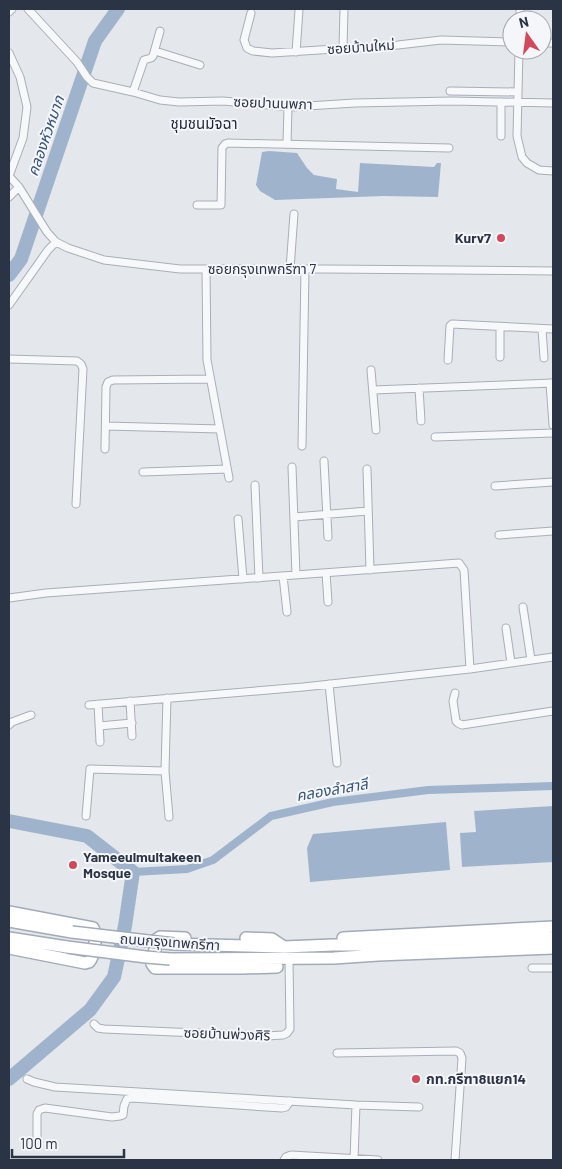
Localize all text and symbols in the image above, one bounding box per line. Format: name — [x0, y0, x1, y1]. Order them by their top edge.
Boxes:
north arrow — [502, 10, 552, 60]
text: N — [517, 13, 530, 31]
street label: ซอยบ้านใหม่ — [327, 36, 395, 57]
water label: คลองหัวหมาก — [23, 92, 68, 178]
street label: ซอยปานนพภา — [233, 93, 313, 112]
district label: ชุมชนมัจฉา — [170, 114, 238, 133]
place label: Kurv7 — [455, 229, 491, 246]
marker: Kurv7 — [495, 232, 507, 244]
street label: ซอยกรุงเทพกรีฑา 7 — [208, 260, 317, 278]
water label: คลองลำสาลี — [295, 774, 371, 804]
place label: Yameeulmultakeen Mosque — [83, 848, 201, 881]
marker: Yameeulmultakeen Mosque — [67, 859, 79, 871]
street label: ถนนกรุงเทพกรีฑา — [119, 930, 221, 954]
street label: ซอยบ้านพ่วงศิริ — [183, 1023, 271, 1044]
place label: กท.กรีฑา8แยก14 — [426, 1070, 526, 1087]
marker: กท.กรีฑา8แยก14 — [410, 1073, 422, 1085]
scale bar — [12, 1126, 125, 1158]
text: 100 m — [20, 1134, 58, 1152]

